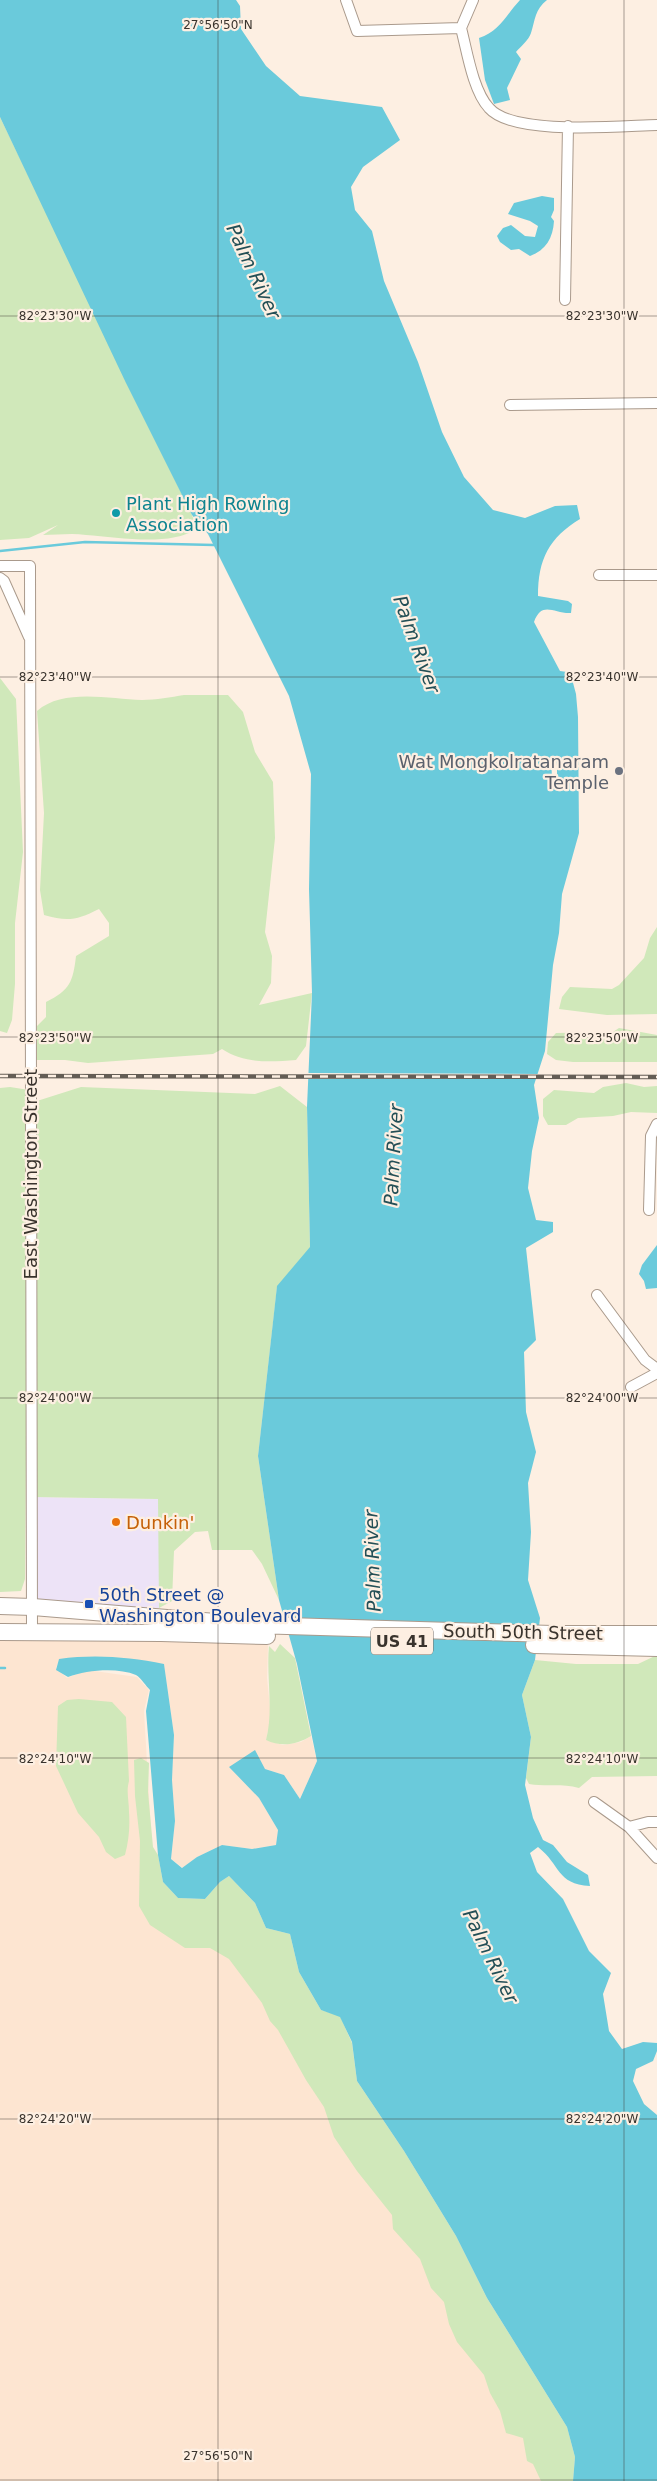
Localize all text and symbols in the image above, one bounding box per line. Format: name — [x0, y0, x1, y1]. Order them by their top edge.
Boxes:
text: 27°56'50"N — [183, 18, 253, 32]
water label: Palm River — [222, 220, 286, 323]
text: 82°23'30"W — [19, 309, 91, 323]
text: 82°23'30"W — [566, 309, 638, 323]
place label: Plant High Rowing Association — [126, 493, 289, 535]
marker: Plant High Rowing Association — [110, 507, 122, 519]
water label: Palm River — [389, 592, 445, 697]
text: 82°23'40"W — [19, 670, 91, 684]
text: 82°23'40"W — [566, 670, 638, 684]
place label: Wat Mongkolratanaram Temple — [398, 751, 609, 793]
marker: Wat Mongkolratanaram Temple — [613, 765, 625, 777]
text: 82°23'50"W — [19, 1031, 91, 1045]
text: 82°23'50"W — [566, 1031, 638, 1045]
street label: East Washington Street — [20, 1069, 41, 1279]
water label: Palm River — [379, 1102, 407, 1207]
text: 82°24'00"W — [19, 1391, 91, 1405]
text: 82°24'00"W — [566, 1391, 638, 1405]
water label: Palm River — [359, 1508, 385, 1612]
place label: Dunkin' — [126, 1512, 194, 1533]
marker: Dunkin' — [110, 1516, 122, 1528]
place label: 50th Street @ Washington Boulevard — [99, 1584, 302, 1626]
marker: 50th Street @ Washington Boulevard — [83, 1598, 95, 1610]
street label: South 50th Street — [443, 1620, 603, 1644]
road number: US 41 — [371, 1628, 433, 1654]
text: 82°24'10"W — [19, 1752, 91, 1766]
text: 82°24'10"W — [566, 1752, 638, 1766]
water label: Palm River — [459, 1905, 524, 2008]
text: 82°24'20"W — [19, 2112, 91, 2126]
text: 82°24'20"W — [566, 2112, 638, 2126]
text: 27°56'50"N — [183, 2449, 253, 2463]

